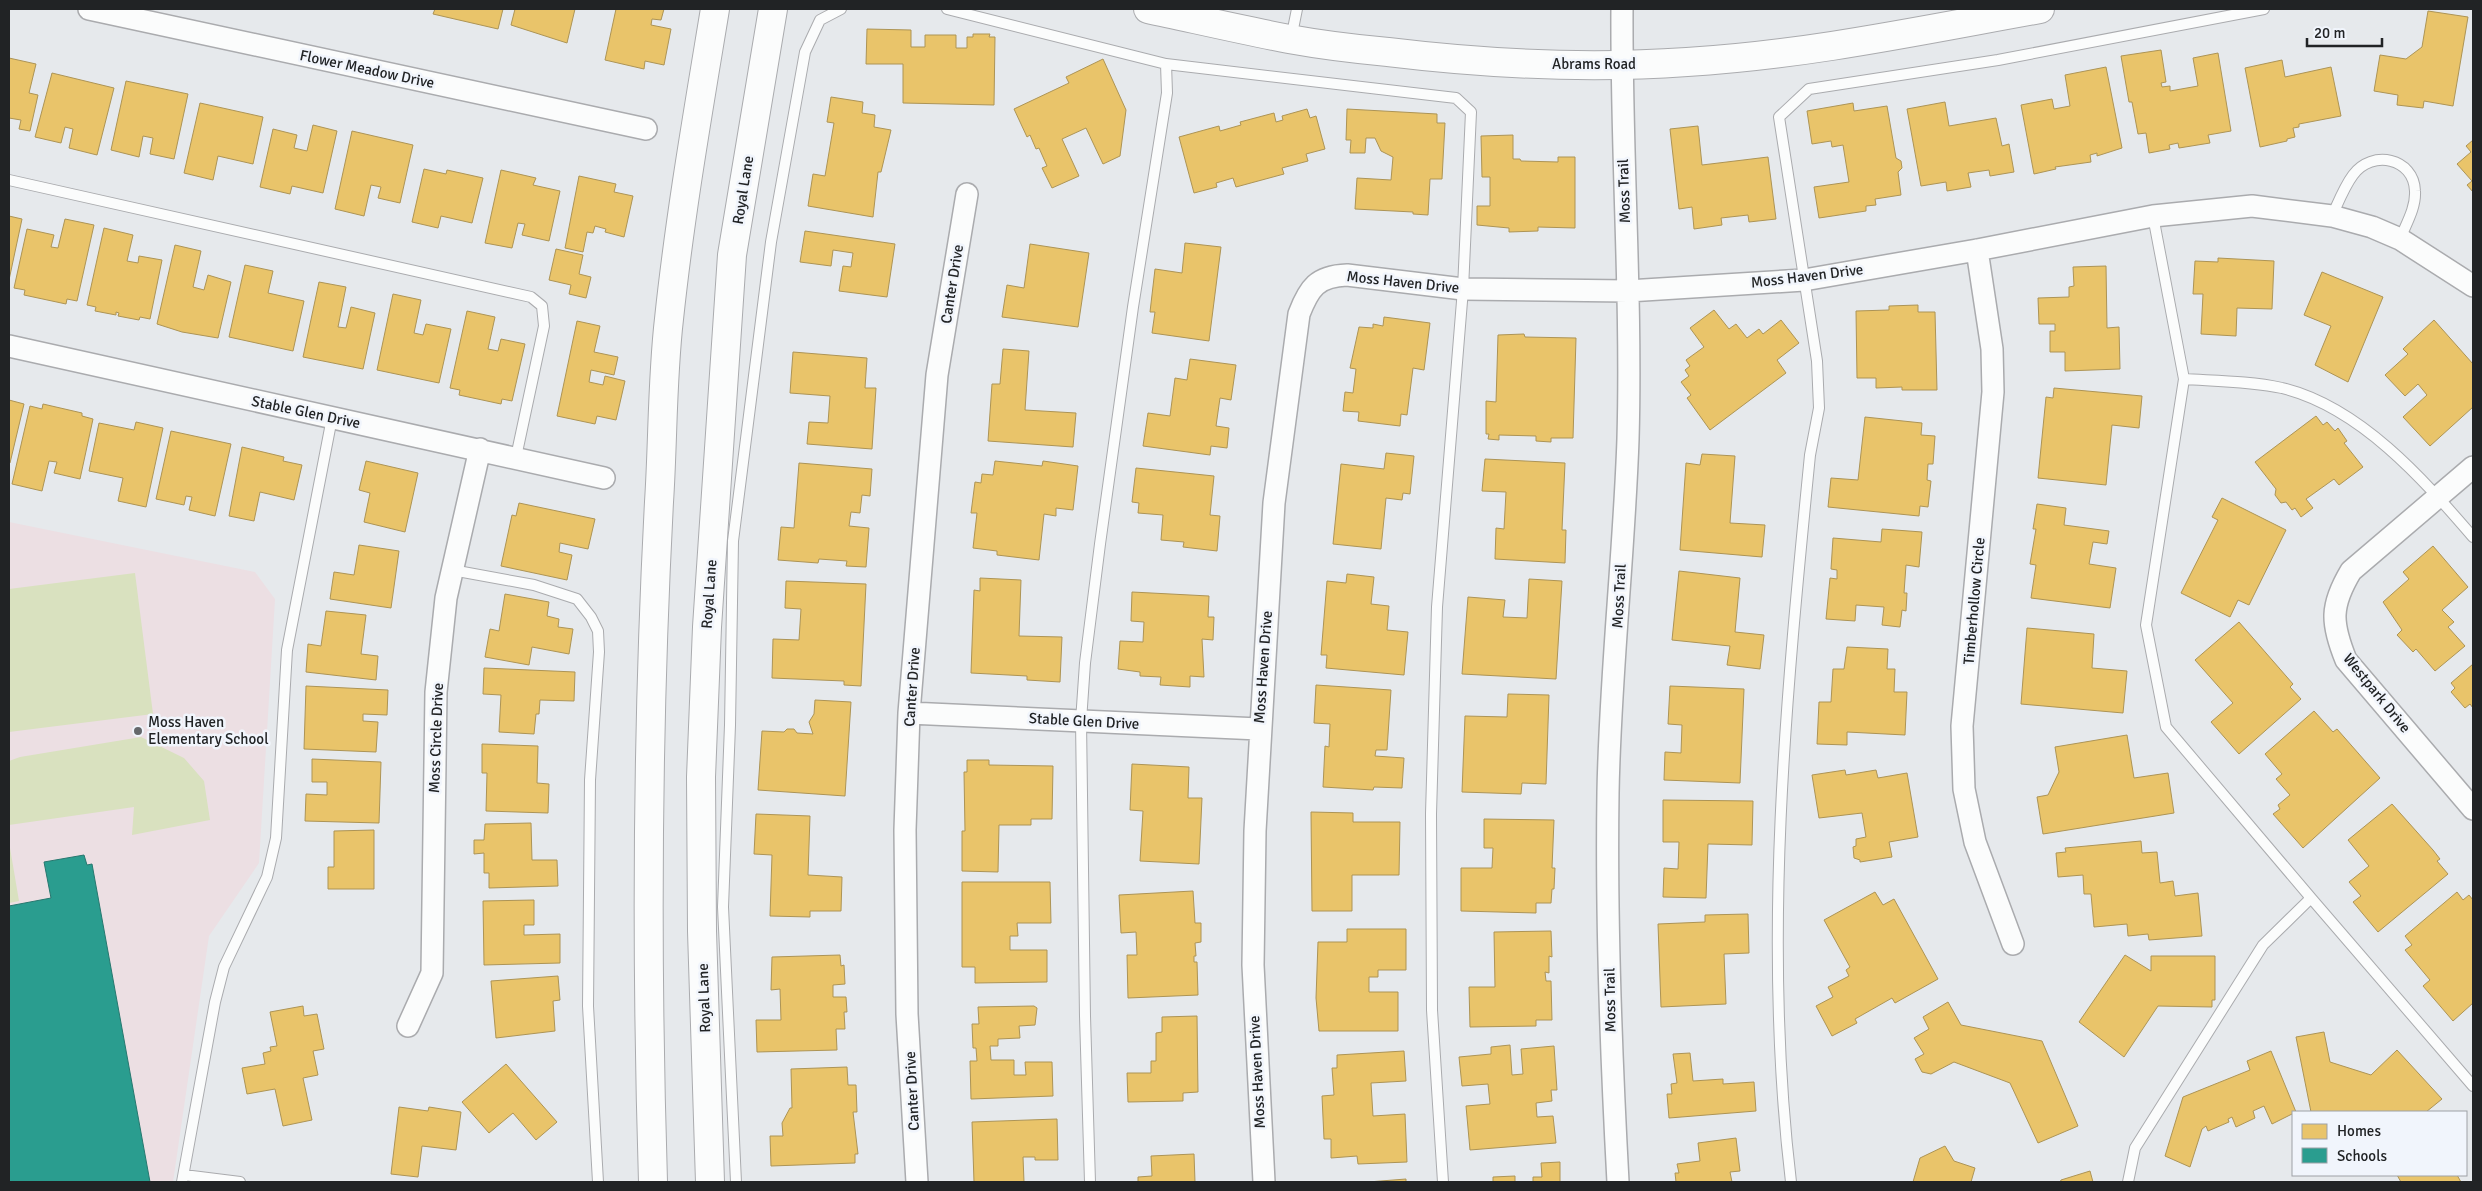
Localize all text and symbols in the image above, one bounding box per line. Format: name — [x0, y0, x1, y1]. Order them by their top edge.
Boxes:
scale bar — [2307, 15, 2382, 47]
text: 20 m — [2314, 24, 2345, 42]
street label: Flower Meadow Drive — [298, 46, 436, 92]
street label: Abrams Road — [1552, 55, 1636, 73]
street label: Royal Lane — [729, 154, 757, 226]
street label: Moss Trail — [1614, 158, 1634, 224]
street label: Canter Drive — [937, 243, 967, 325]
street label: Moss Haven Drive — [1750, 260, 1864, 292]
street label: Moss Haven Drive — [1346, 267, 1460, 297]
street label: Stable Glen Drive — [250, 392, 362, 432]
street label: Timberhollow Circle — [1959, 537, 1989, 665]
street label: Royal Lane — [698, 559, 720, 629]
street label: Moss Trail — [1608, 563, 1630, 629]
street label: Moss Haven Drive — [1250, 610, 1276, 724]
street label: Canter Drive — [900, 647, 924, 727]
street label: Westpark Drive — [2340, 650, 2414, 736]
street label: Moss Circle Drive — [425, 683, 447, 793]
street label: Stable Glen Drive — [1028, 709, 1140, 733]
place label: Moss Haven Elementary School — [148, 713, 269, 748]
marker: Moss Haven Elementary School — [132, 725, 144, 737]
street label: Royal Lane — [694, 963, 714, 1033]
street label: Moss Trail — [1600, 968, 1620, 1032]
street label: Moss Haven Drive — [1245, 1015, 1269, 1129]
street label: Canter Drive — [901, 1051, 923, 1131]
legend — [2292, 1111, 2467, 1176]
text: Homes — [2337, 1122, 2381, 1140]
text: Schools — [2337, 1147, 2388, 1165]

